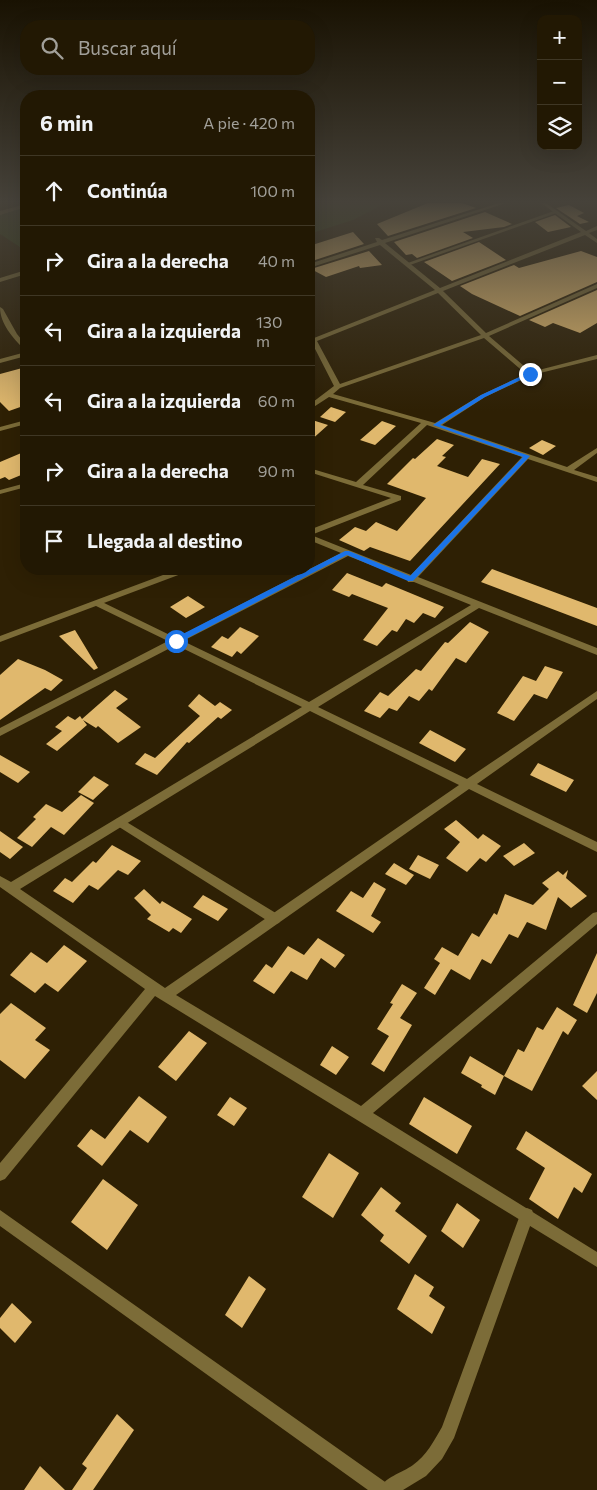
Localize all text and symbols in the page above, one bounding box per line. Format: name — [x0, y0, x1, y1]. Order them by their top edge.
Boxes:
map controls — [537, 15, 582, 150]
button: + — [537, 15, 582, 60]
search box — [20, 20, 315, 75]
icon: search — [38, 34, 66, 62]
text: Buscar aquí — [78, 36, 177, 59]
button: − — [537, 60, 582, 105]
button: layers — [537, 105, 582, 150]
text: 6 min — [40, 110, 93, 135]
text: A pie · 420 m — [203, 113, 295, 132]
icon: ahead — [40, 177, 68, 205]
text: Continúa — [87, 179, 168, 202]
text: 100 m — [250, 181, 295, 200]
icon: right — [40, 247, 68, 275]
text: Gira a la derecha — [87, 249, 229, 272]
text: 40 m — [258, 251, 295, 270]
text: 130 m — [256, 312, 282, 350]
icon: left — [40, 317, 68, 345]
text: Gira a la izquierda — [87, 319, 241, 342]
route end — [519, 363, 542, 386]
icon: left — [40, 387, 68, 415]
text: Gira a la izquierda — [87, 389, 241, 412]
text: 60 m — [258, 391, 295, 410]
icon: right — [40, 457, 68, 485]
text: Gira a la derecha — [87, 459, 229, 482]
text: 90 m — [258, 461, 295, 480]
icon: arrive — [40, 527, 68, 555]
text: Llegada al destino — [87, 529, 243, 552]
route start — [165, 630, 188, 653]

